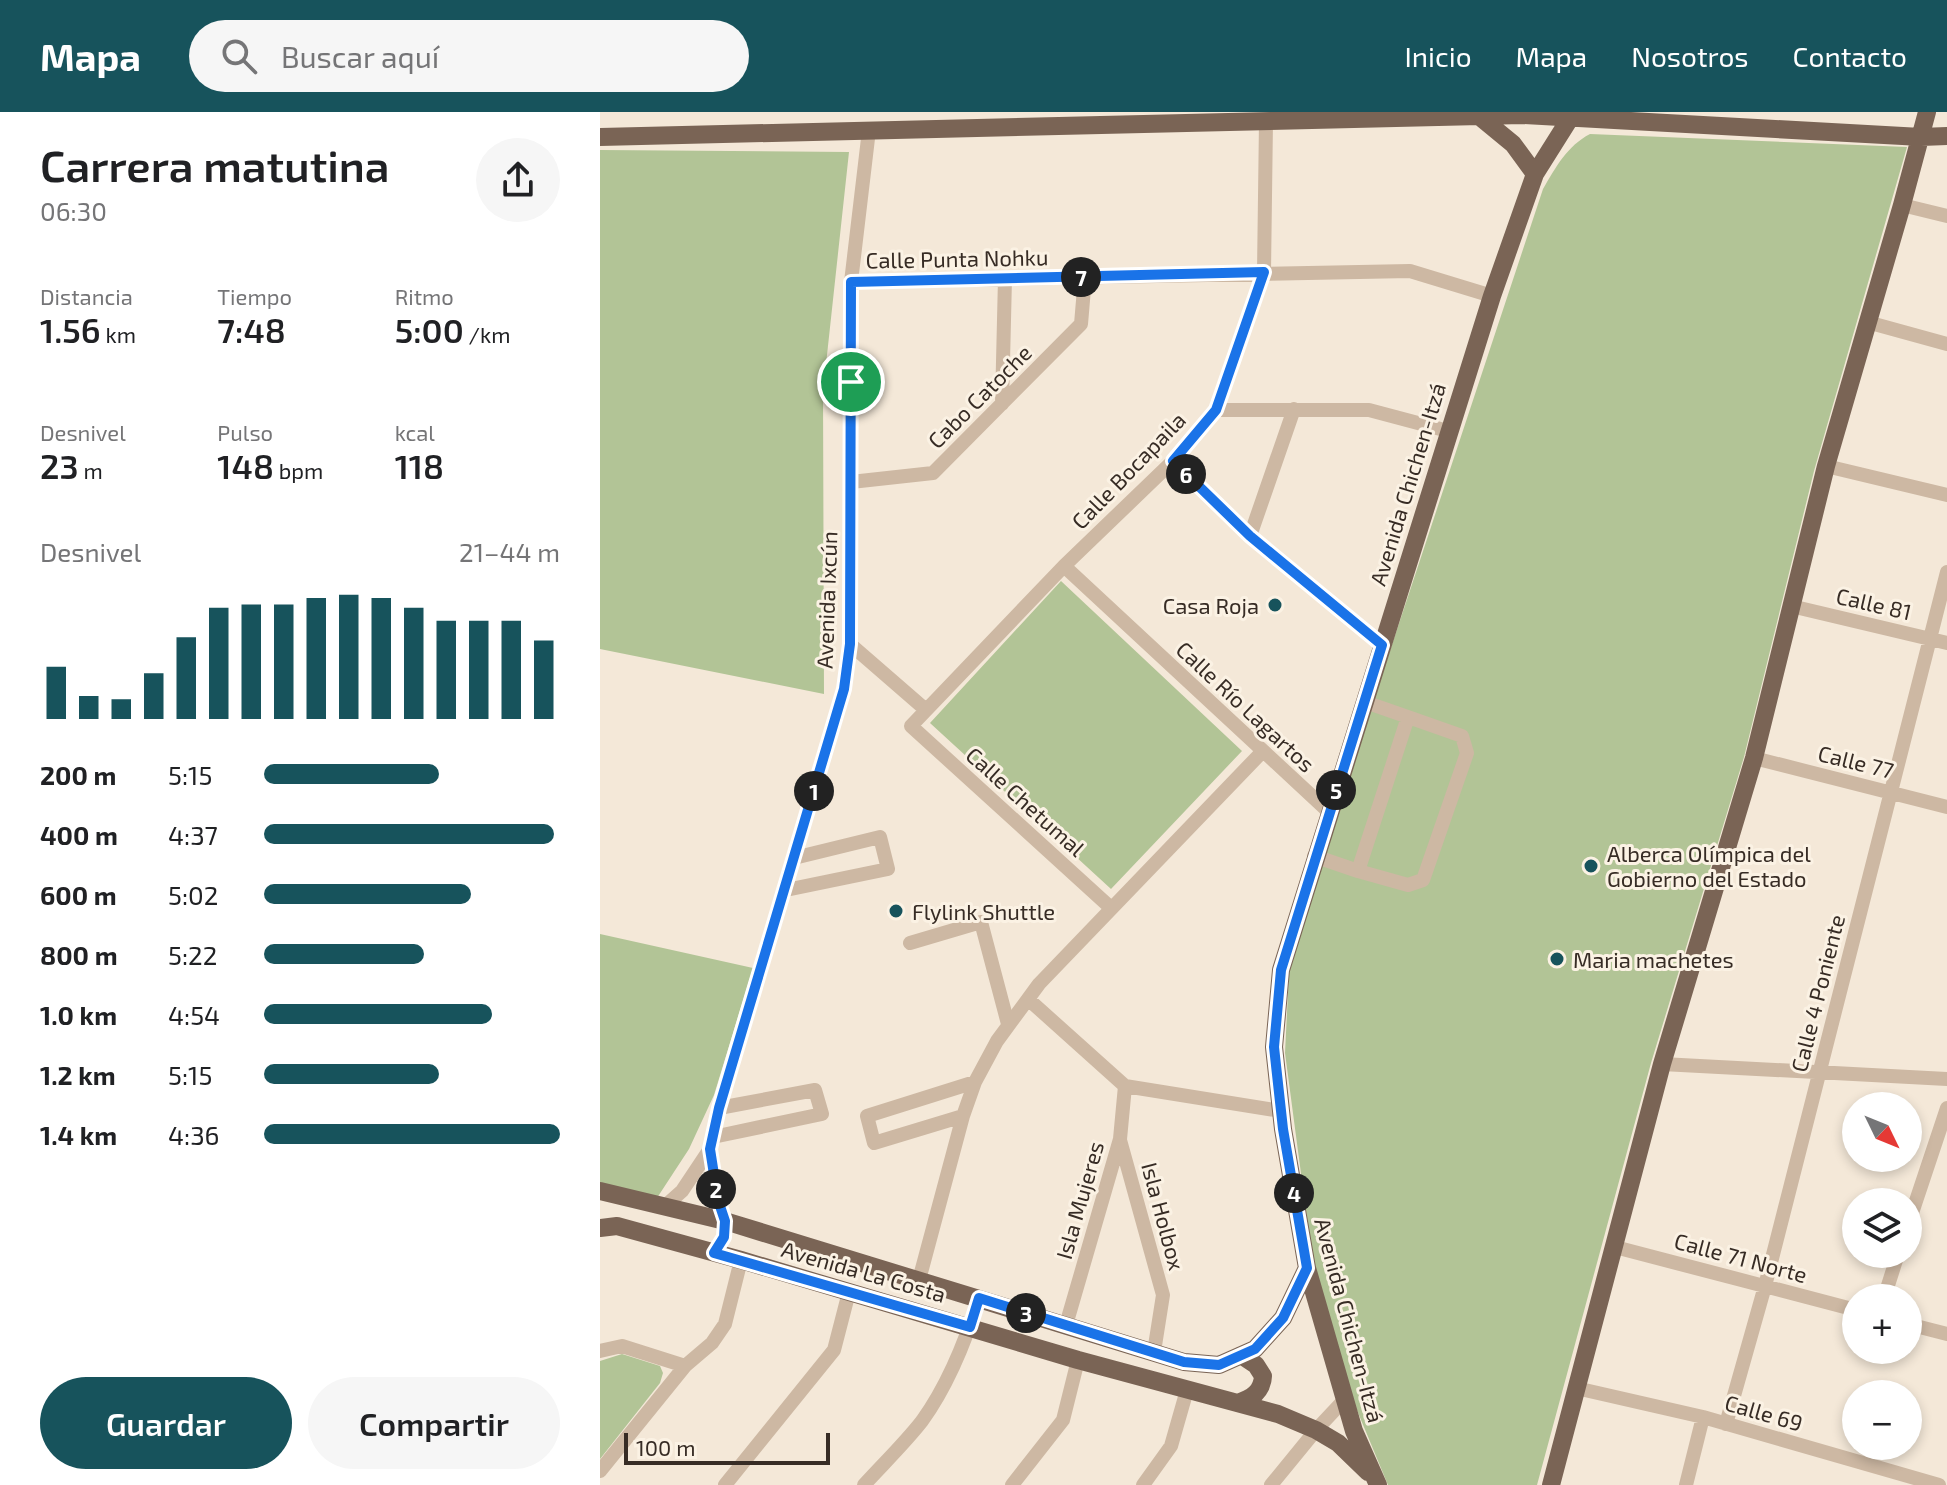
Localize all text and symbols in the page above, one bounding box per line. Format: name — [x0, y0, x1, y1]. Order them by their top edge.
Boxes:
search box — [189, 20, 749, 92]
text: Mapa — [40, 33, 141, 79]
icon: search — [217, 34, 261, 78]
text: Buscar aquí — [281, 38, 439, 74]
text: Inicio — [1405, 39, 1472, 73]
text: Mapa — [1516, 39, 1587, 73]
text: Nosotros — [1631, 39, 1749, 73]
text: Contacto — [1793, 39, 1907, 73]
text: Carrera matutina — [40, 138, 390, 191]
button: share — [476, 138, 560, 222]
text: 06:30 — [40, 195, 107, 226]
street label: Calle Punta Nohku — [865, 243, 1049, 273]
pin: 7 — [1061, 257, 1101, 297]
text: 7 — [1075, 264, 1087, 290]
text: Distancia — [40, 283, 133, 309]
text: Tiempo — [217, 283, 292, 309]
text: Ritmo — [395, 283, 454, 309]
text: 1.56 — [40, 309, 101, 350]
text: 7:48 — [217, 309, 286, 350]
text: 5:00 — [395, 309, 464, 350]
text: km — [101, 321, 136, 347]
text: /km — [464, 321, 510, 347]
street label: Cabo Catoche — [922, 339, 1036, 453]
pin — [817, 348, 885, 416]
icon: arrive — [829, 360, 873, 404]
street label: Avenida Chichen-Itzá — [1364, 379, 1450, 589]
street label: Calle Bocapaila — [1066, 406, 1190, 534]
text: Desnivel — [40, 419, 126, 445]
text: Pulso — [217, 419, 273, 445]
text: kcal — [395, 419, 435, 445]
text: 23 — [40, 445, 79, 486]
text: 148 — [217, 445, 274, 486]
text: 118 — [395, 445, 444, 486]
pin: 6 — [1166, 454, 1206, 494]
text: m — [79, 457, 103, 483]
text: bpm — [274, 457, 323, 483]
text: 6 — [1180, 461, 1192, 487]
street label: Avenida Ixcún — [811, 531, 841, 669]
text: Desnivel — [40, 536, 141, 567]
text: 21–44 m — [459, 536, 560, 567]
street label: Calle 81 — [1834, 582, 1914, 624]
place label: Casa Roja — [1163, 592, 1259, 619]
marker: Casa Roja — [1266, 596, 1284, 614]
street label: Calle Río Lagartos — [1172, 635, 1320, 777]
street label: Calle 77 — [1816, 739, 1896, 783]
street label: Calle Chetumal — [961, 741, 1091, 861]
text: 200 m — [40, 759, 116, 790]
text: 5:15 — [168, 759, 212, 790]
pin: 5 — [1316, 770, 1356, 810]
pin: 1 — [794, 771, 834, 811]
text: 5 — [1330, 777, 1342, 803]
text: 1 — [809, 778, 819, 804]
text: 400 m — [40, 819, 118, 850]
text: 4:37 — [168, 819, 218, 850]
place label: Alberca Olímpica del Gobierno del Estado — [1607, 840, 1811, 891]
marker: Alberca Olímpica del Gobierno del Estado — [1582, 857, 1600, 875]
text: 600 m — [40, 879, 117, 910]
text: 5:02 — [168, 879, 218, 910]
place label: Flylink Shuttle — [912, 898, 1055, 924]
marker: Flylink Shuttle — [887, 902, 905, 920]
street label: Calle 4 Poniente — [1785, 912, 1849, 1074]
text: 800 m — [40, 939, 118, 970]
text: 5:22 — [168, 939, 217, 970]
place label: Maria machetes — [1573, 946, 1734, 972]
marker: Maria machetes — [1548, 950, 1566, 968]
text: 1.0 km — [40, 999, 117, 1030]
text: 4:54 — [168, 999, 220, 1030]
text: 1.2 km — [40, 1059, 116, 1090]
text: 5:15 — [168, 1059, 212, 1090]
north arrow — [1842, 1092, 1922, 1172]
map controls — [1842, 1092, 1922, 1460]
text: 1.4 km — [40, 1119, 117, 1150]
text: 4:36 — [168, 1119, 219, 1150]
street label: Isla Mujeres — [1050, 1138, 1109, 1262]
street label: Isla Holbox — [1137, 1159, 1191, 1273]
pin: 2 — [696, 1169, 736, 1209]
pin: 4 — [1274, 1173, 1314, 1213]
text: 2 — [710, 1176, 722, 1202]
text: 4 — [1287, 1180, 1301, 1206]
button: layers — [1842, 1188, 1922, 1268]
street label: Avenida Chichen-Itzá — [1310, 1215, 1390, 1425]
street label: Calle 71 Norte — [1672, 1227, 1810, 1287]
street label: Avenida La Costa — [779, 1235, 949, 1307]
button: + — [1842, 1284, 1922, 1364]
pin: 3 — [1006, 1293, 1046, 1333]
text: 3 — [1020, 1300, 1032, 1326]
button: Guardar — [40, 1377, 292, 1469]
button: Compartir — [308, 1377, 560, 1469]
button: − — [1842, 1380, 1922, 1460]
street label: Calle 69 — [1722, 1389, 1806, 1435]
scale bar — [624, 1429, 830, 1465]
text: 100 m — [636, 1434, 695, 1460]

